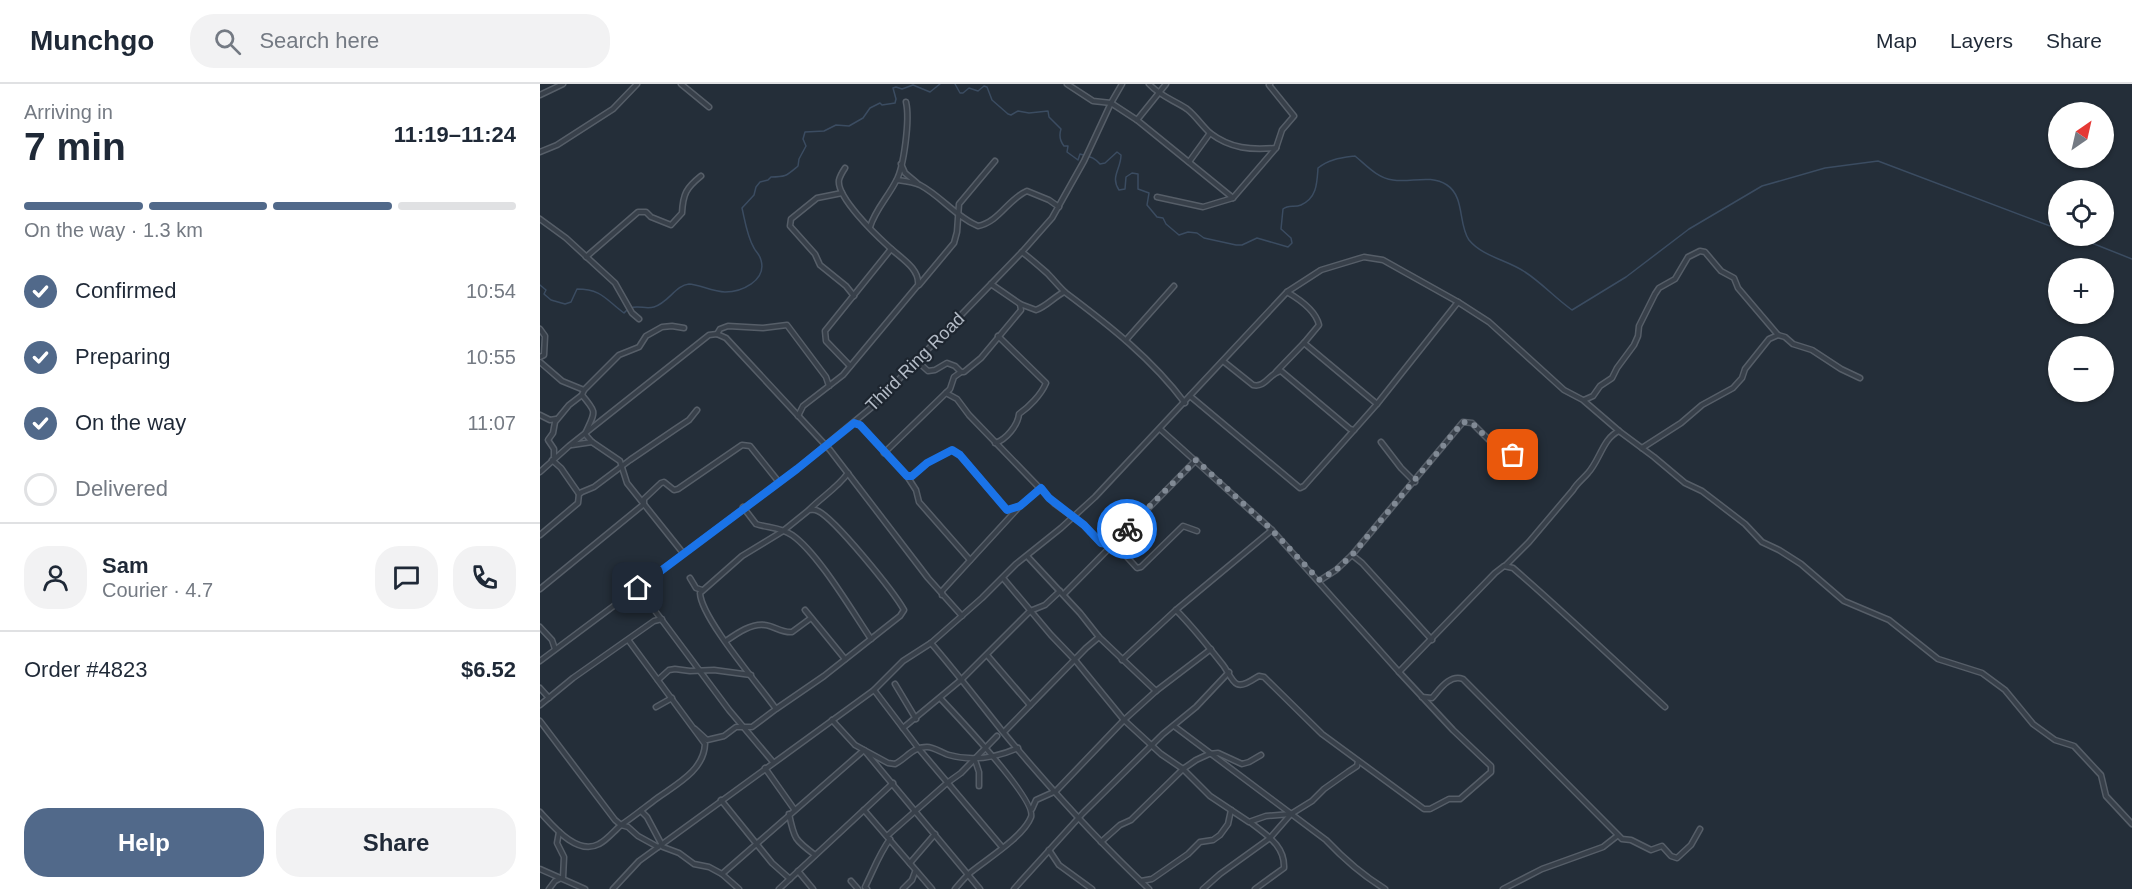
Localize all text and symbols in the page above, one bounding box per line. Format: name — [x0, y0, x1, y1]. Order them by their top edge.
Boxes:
search box — [190, 14, 610, 68]
text: Munchgo — [30, 25, 154, 56]
icon: search — [211, 25, 244, 58]
text: Search here — [259, 28, 379, 53]
text: Map — [1876, 29, 1917, 52]
text: Layers — [1950, 29, 2013, 52]
text: Share — [2046, 29, 2102, 52]
text: Arriving in — [24, 101, 113, 123]
north arrow — [2048, 102, 2114, 168]
map controls — [2048, 102, 2114, 402]
text: 11:19–11:24 — [394, 122, 516, 147]
text: 7 min — [24, 125, 126, 168]
button: locate — [2048, 180, 2114, 246]
text: On the way · 1.3 km — [24, 219, 203, 241]
button: + — [2048, 258, 2114, 324]
icon: check — [24, 275, 57, 308]
text: Confirmed — [75, 278, 176, 303]
text: 10:54 — [466, 280, 516, 302]
street label: Third Ring Road — [862, 309, 968, 415]
button: − — [2048, 336, 2114, 402]
icon: check — [24, 341, 57, 374]
text: Preparing — [75, 344, 170, 369]
text: 10:55 — [466, 346, 516, 368]
icon: check — [24, 407, 57, 440]
text: On the way — [75, 410, 186, 435]
text: 11:07 — [467, 412, 516, 434]
pin — [1487, 429, 1538, 480]
icon: bag — [1496, 438, 1529, 471]
text: Delivered — [75, 476, 168, 501]
courier — [1097, 499, 1157, 559]
icon: bike — [1111, 513, 1144, 546]
button: person — [24, 546, 87, 609]
button: chat — [375, 546, 438, 609]
button: phone — [453, 546, 516, 609]
text: Sam — [102, 553, 148, 578]
pin — [612, 562, 663, 613]
icon: home — [621, 571, 654, 604]
text: Courier · 4.7 — [102, 579, 213, 601]
text: Order #4823 — [24, 657, 148, 682]
text: $6.52 — [461, 657, 516, 682]
button: Help — [24, 808, 264, 877]
button: Share — [276, 808, 516, 877]

